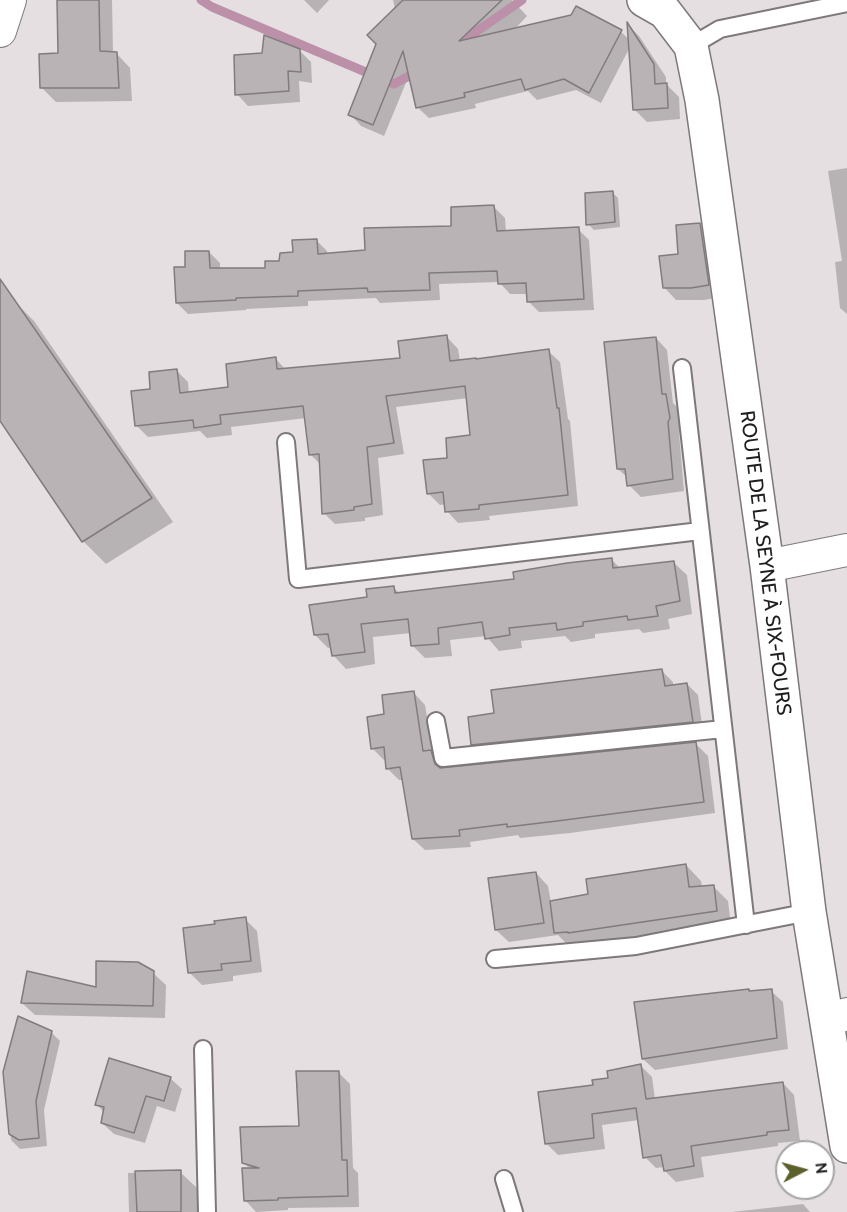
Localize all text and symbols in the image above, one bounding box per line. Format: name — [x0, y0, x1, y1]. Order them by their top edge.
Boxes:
street label: ROUTE DE LA SEYNE À SIX-FOURS — [734, 409, 796, 717]
north arrow — [775, 1140, 835, 1200]
text: N — [811, 1162, 831, 1175]

